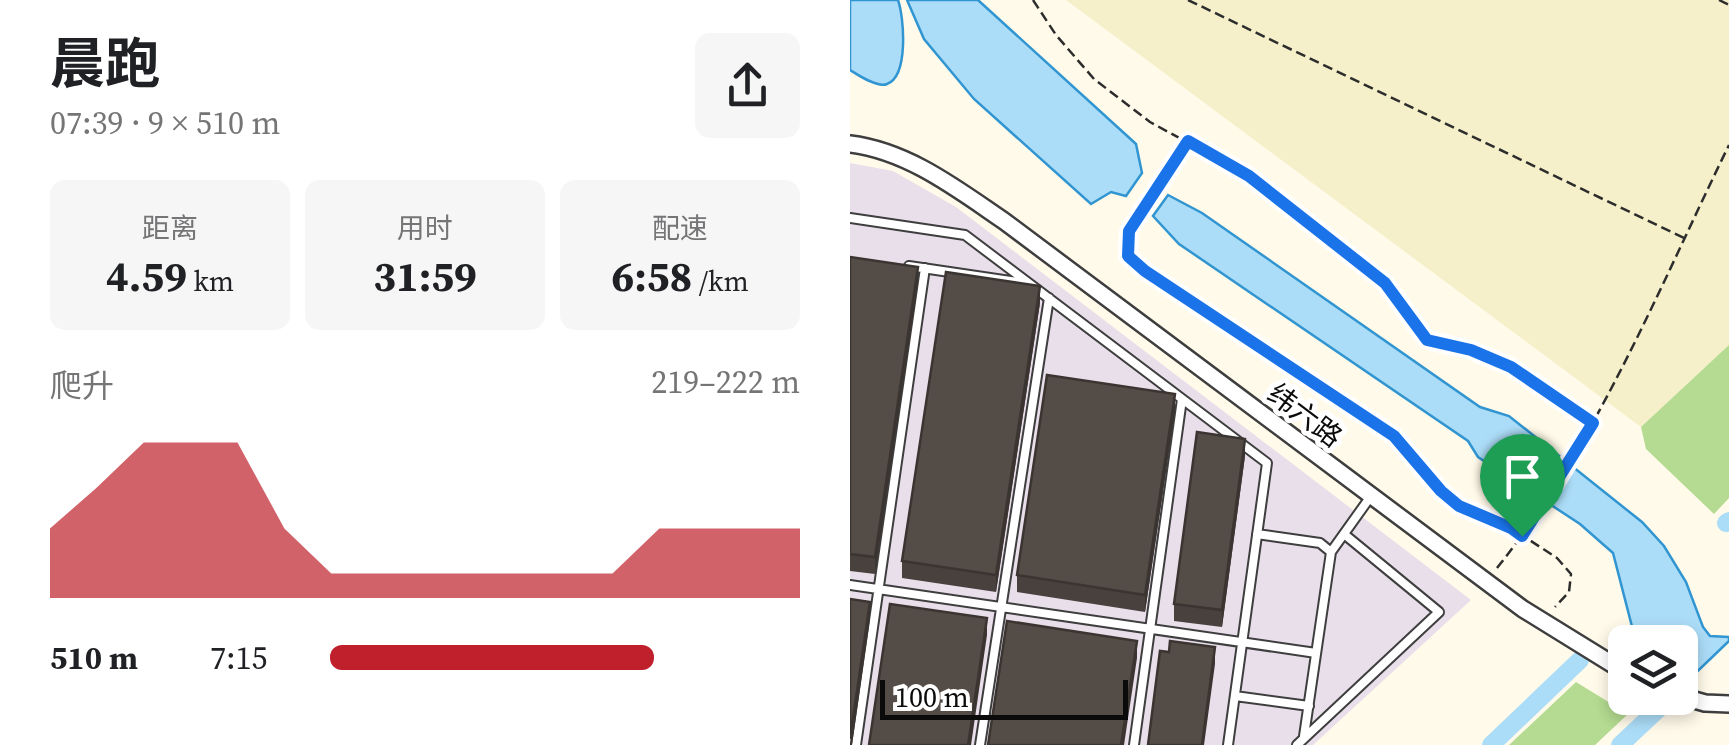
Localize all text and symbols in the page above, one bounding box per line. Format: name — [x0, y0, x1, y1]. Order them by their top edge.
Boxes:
text: 晨跑 — [50, 26, 160, 101]
button: share — [695, 33, 800, 138]
text: 07:39 · 9 × 510 m — [50, 101, 280, 145]
text: 距离 — [142, 209, 198, 247]
text: 用时 — [397, 209, 453, 247]
text: 配速 — [652, 209, 708, 247]
text: 4.59 — [106, 247, 187, 305]
text: 31:59 — [373, 247, 477, 305]
text: 6:58 — [611, 247, 692, 305]
text: km — [187, 262, 234, 300]
text: /km — [692, 262, 749, 300]
text: 219–222 m — [651, 360, 800, 404]
text: 爬升 — [50, 364, 114, 408]
street label: 纬六路 — [1260, 375, 1350, 455]
pin — [1480, 434, 1565, 537]
icon: arrive — [1495, 449, 1550, 504]
map controls — [1608, 625, 1698, 715]
button: layers — [1608, 625, 1698, 715]
text: 510 m — [50, 636, 138, 680]
text: 7:15 — [210, 636, 268, 680]
scale bar — [880, 675, 1128, 720]
text: 100 m — [895, 678, 969, 716]

